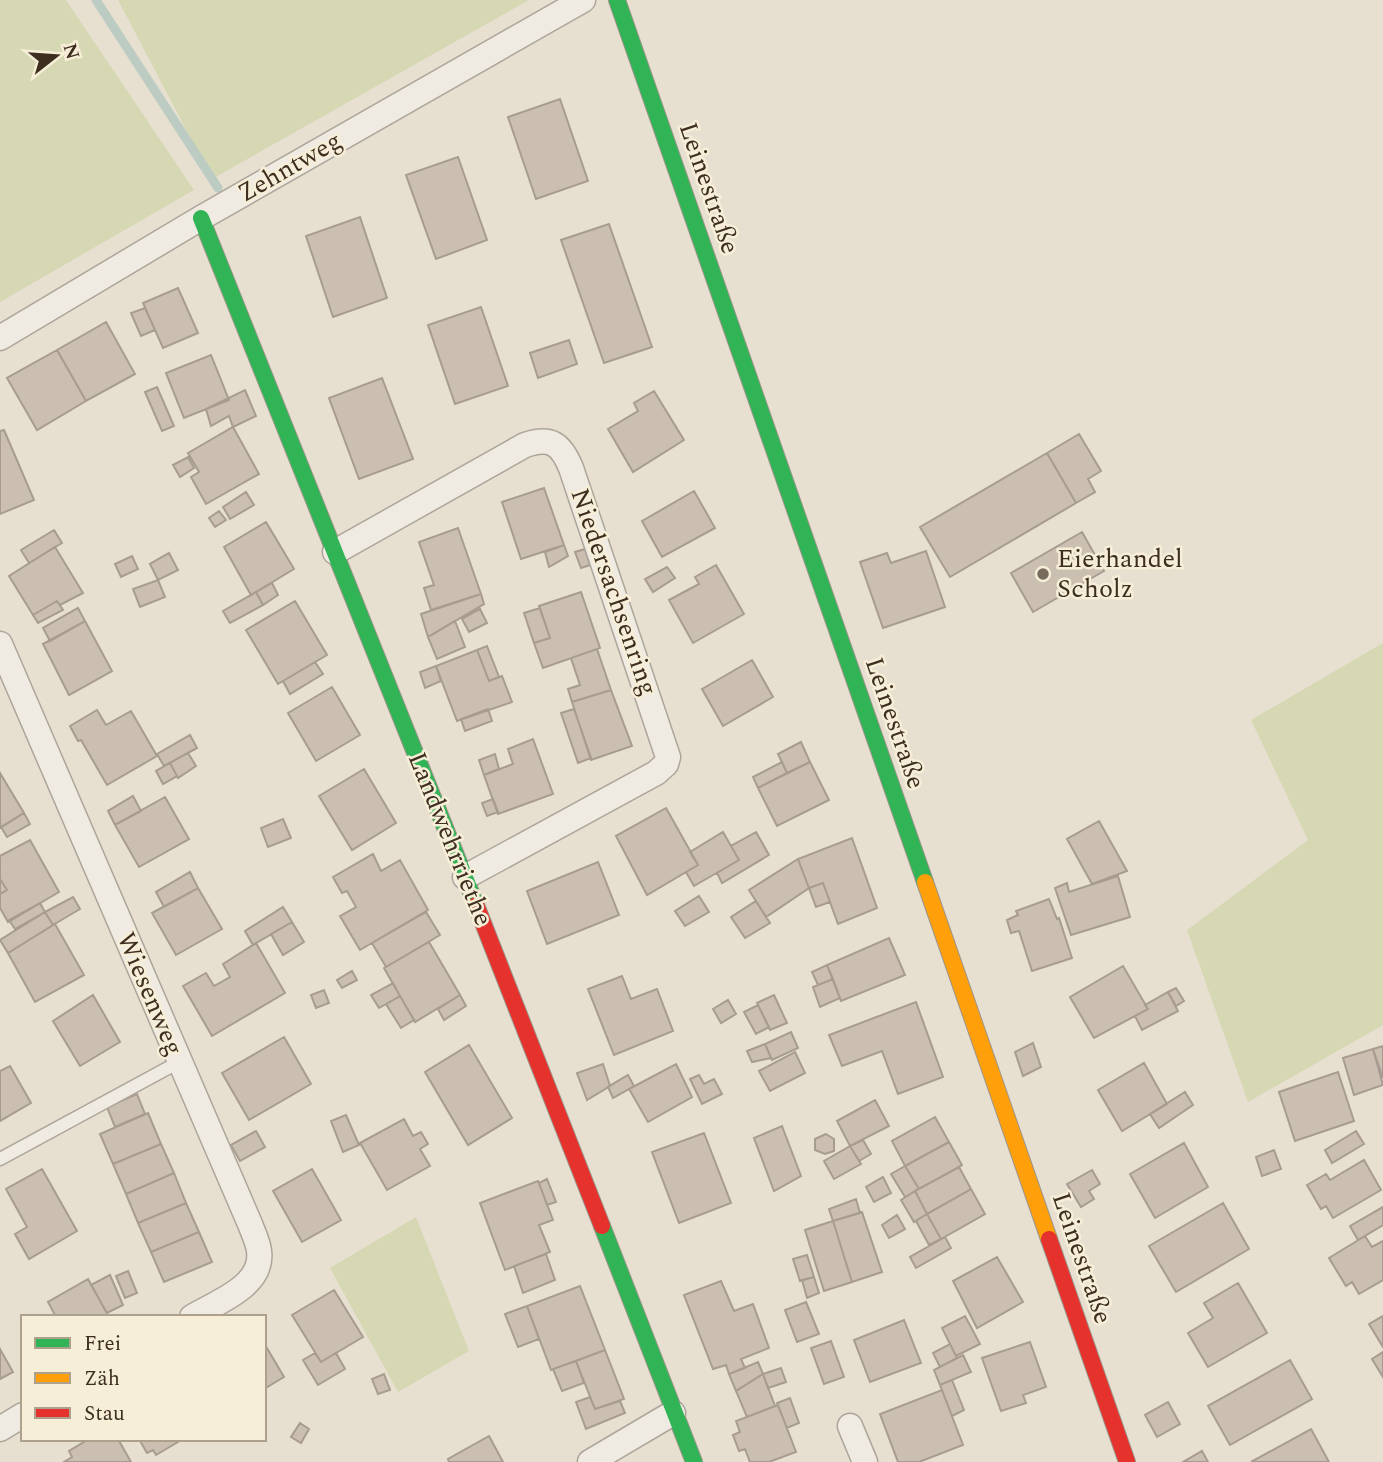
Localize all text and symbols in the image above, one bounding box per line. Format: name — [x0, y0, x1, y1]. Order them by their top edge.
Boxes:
north arrow — [21, 21, 91, 91]
text: N — [55, 40, 87, 63]
street label: Leinestraße — [668, 117, 750, 259]
street label: Zehntweg — [230, 121, 350, 213]
street label: Niedersachsenring — [560, 483, 668, 701]
place label: Eierhandel Scholz — [1057, 539, 1183, 609]
marker: Eierhandel Scholz — [1035, 566, 1051, 582]
street label: Leinestraße — [854, 652, 936, 794]
street label: Landwehrriethe — [397, 746, 503, 932]
street label: Wiesenweg — [106, 926, 194, 1062]
street label: Leinestraße — [1041, 1187, 1123, 1329]
legend — [21, 1315, 266, 1441]
text: Frei — [84, 1328, 121, 1360]
text: Zäh — [84, 1363, 120, 1395]
text: Stau — [84, 1398, 125, 1430]

